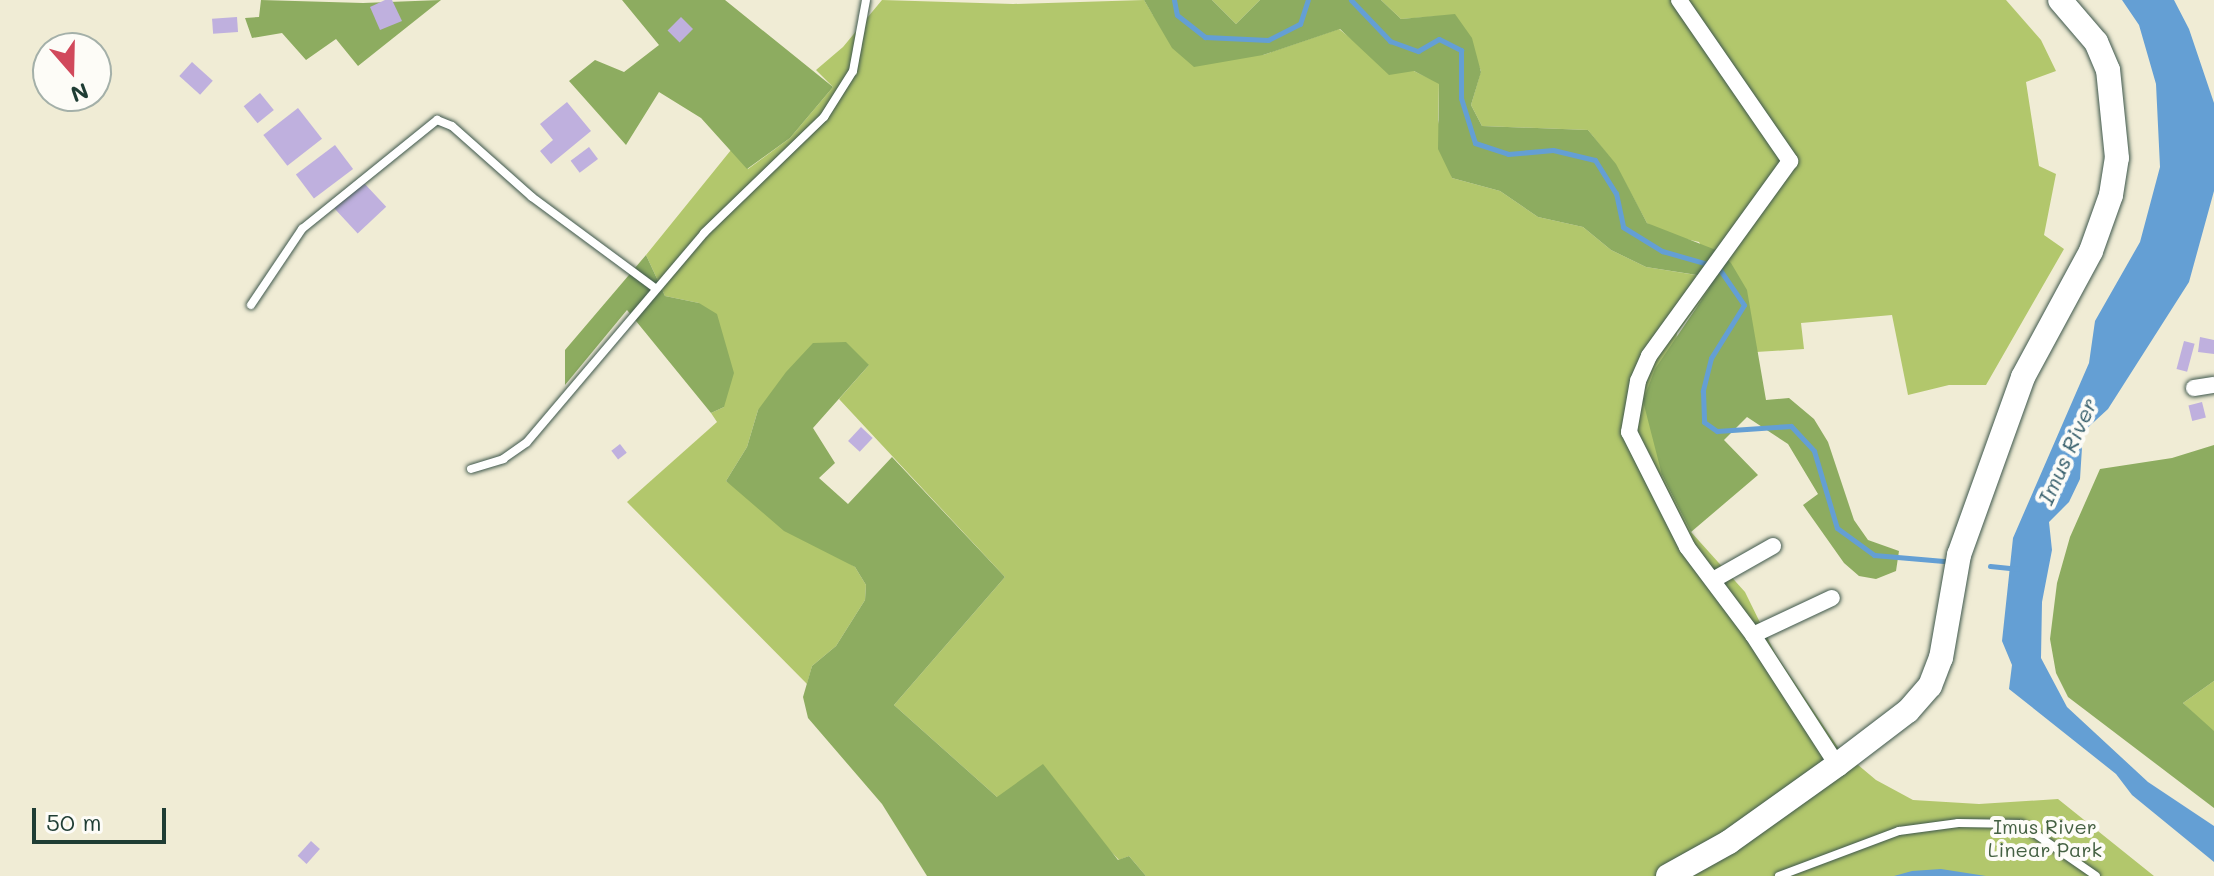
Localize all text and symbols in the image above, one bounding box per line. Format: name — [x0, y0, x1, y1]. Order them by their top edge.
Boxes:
north arrow — [32, 32, 112, 112]
text: N — [67, 77, 93, 110]
water label: Imus River — [2032, 394, 2102, 508]
scale bar — [36, 792, 170, 842]
text: 50 m — [46, 806, 102, 837]
park label: Imus River Linear Park — [1988, 815, 2102, 862]

